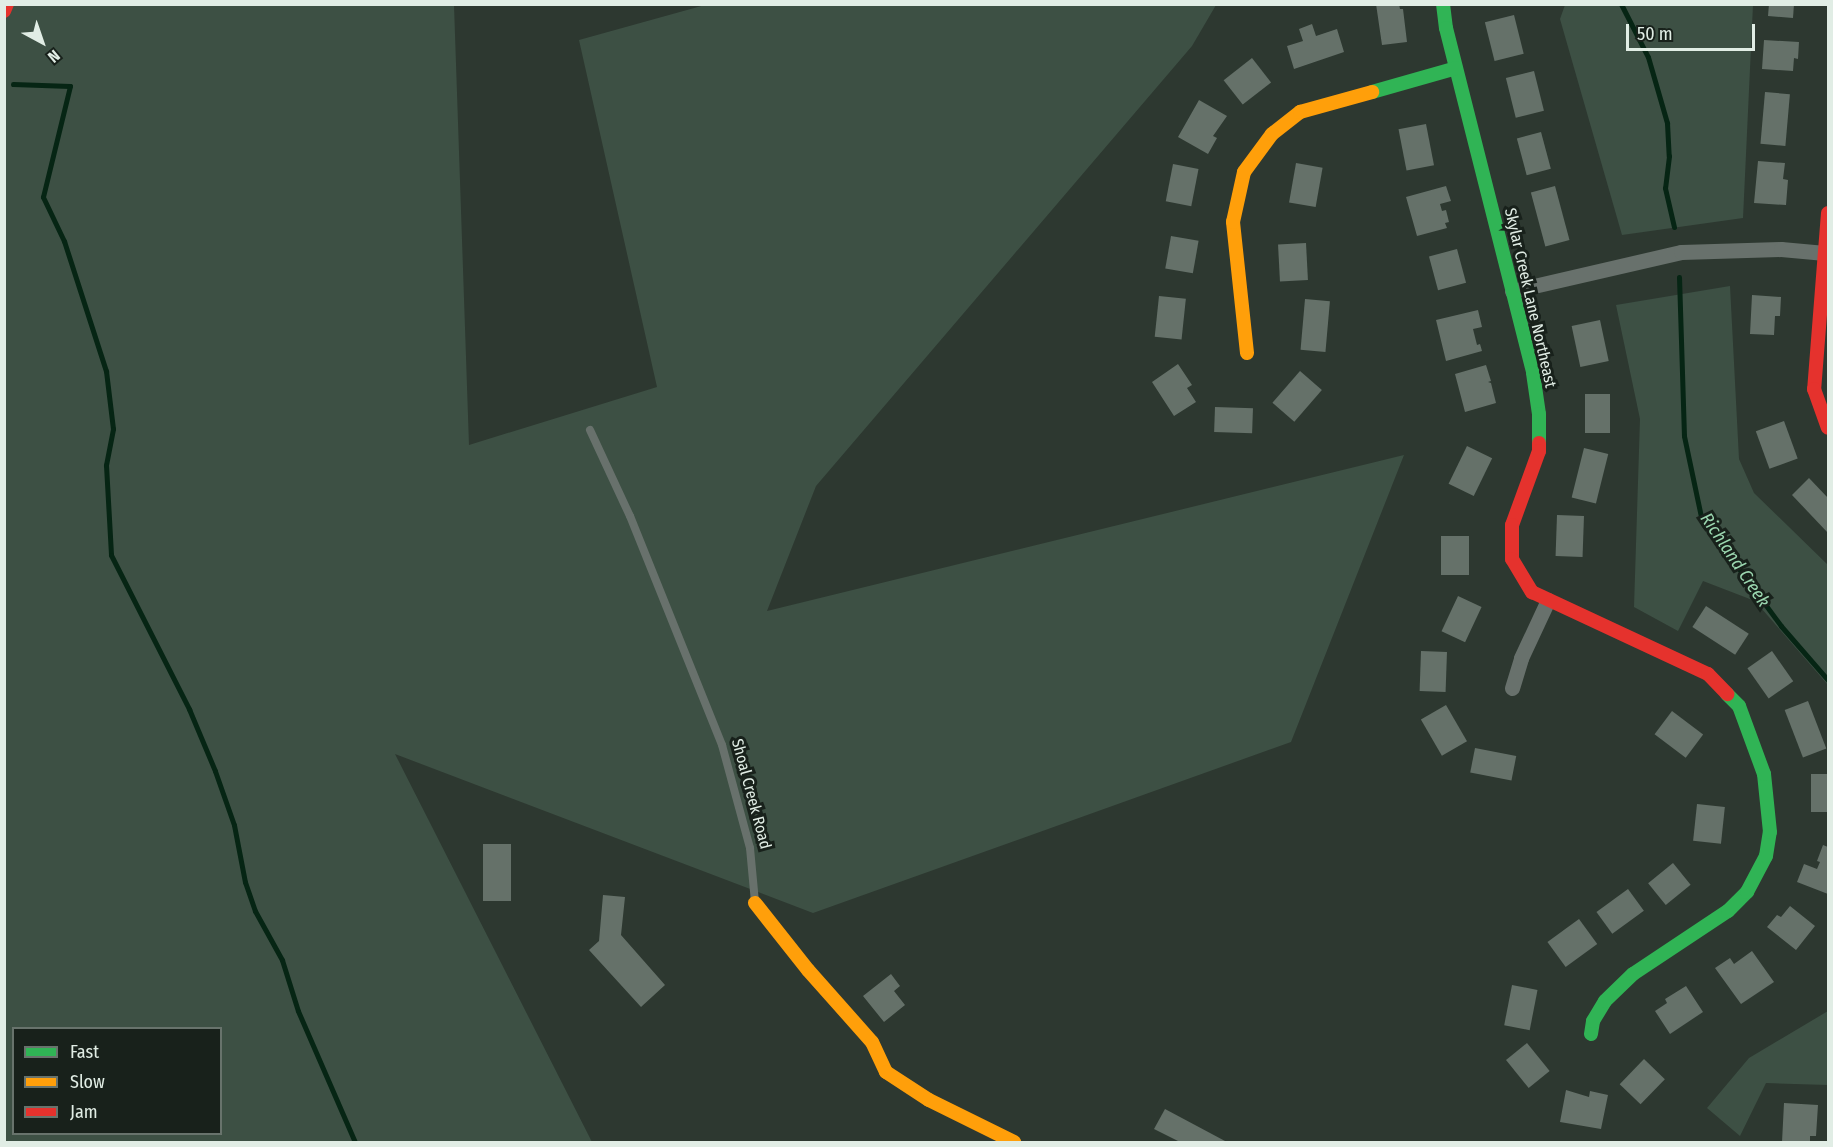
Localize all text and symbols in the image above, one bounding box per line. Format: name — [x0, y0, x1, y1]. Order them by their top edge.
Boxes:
north arrow — [12, 12, 72, 72]
scale bar — [1629, 12, 1758, 50]
text: 50 m — [1637, 23, 1673, 45]
text: N — [44, 46, 64, 67]
street label: Skylar Creek Lane Northeast — [1500, 206, 1560, 390]
water label: Richland Creek — [1696, 509, 1774, 611]
street label: Shoal Creek Road — [727, 737, 775, 851]
legend — [12, 1027, 222, 1135]
text: Fast — [70, 1041, 99, 1063]
text: Slow — [70, 1071, 105, 1093]
text: Jam — [70, 1101, 98, 1123]

